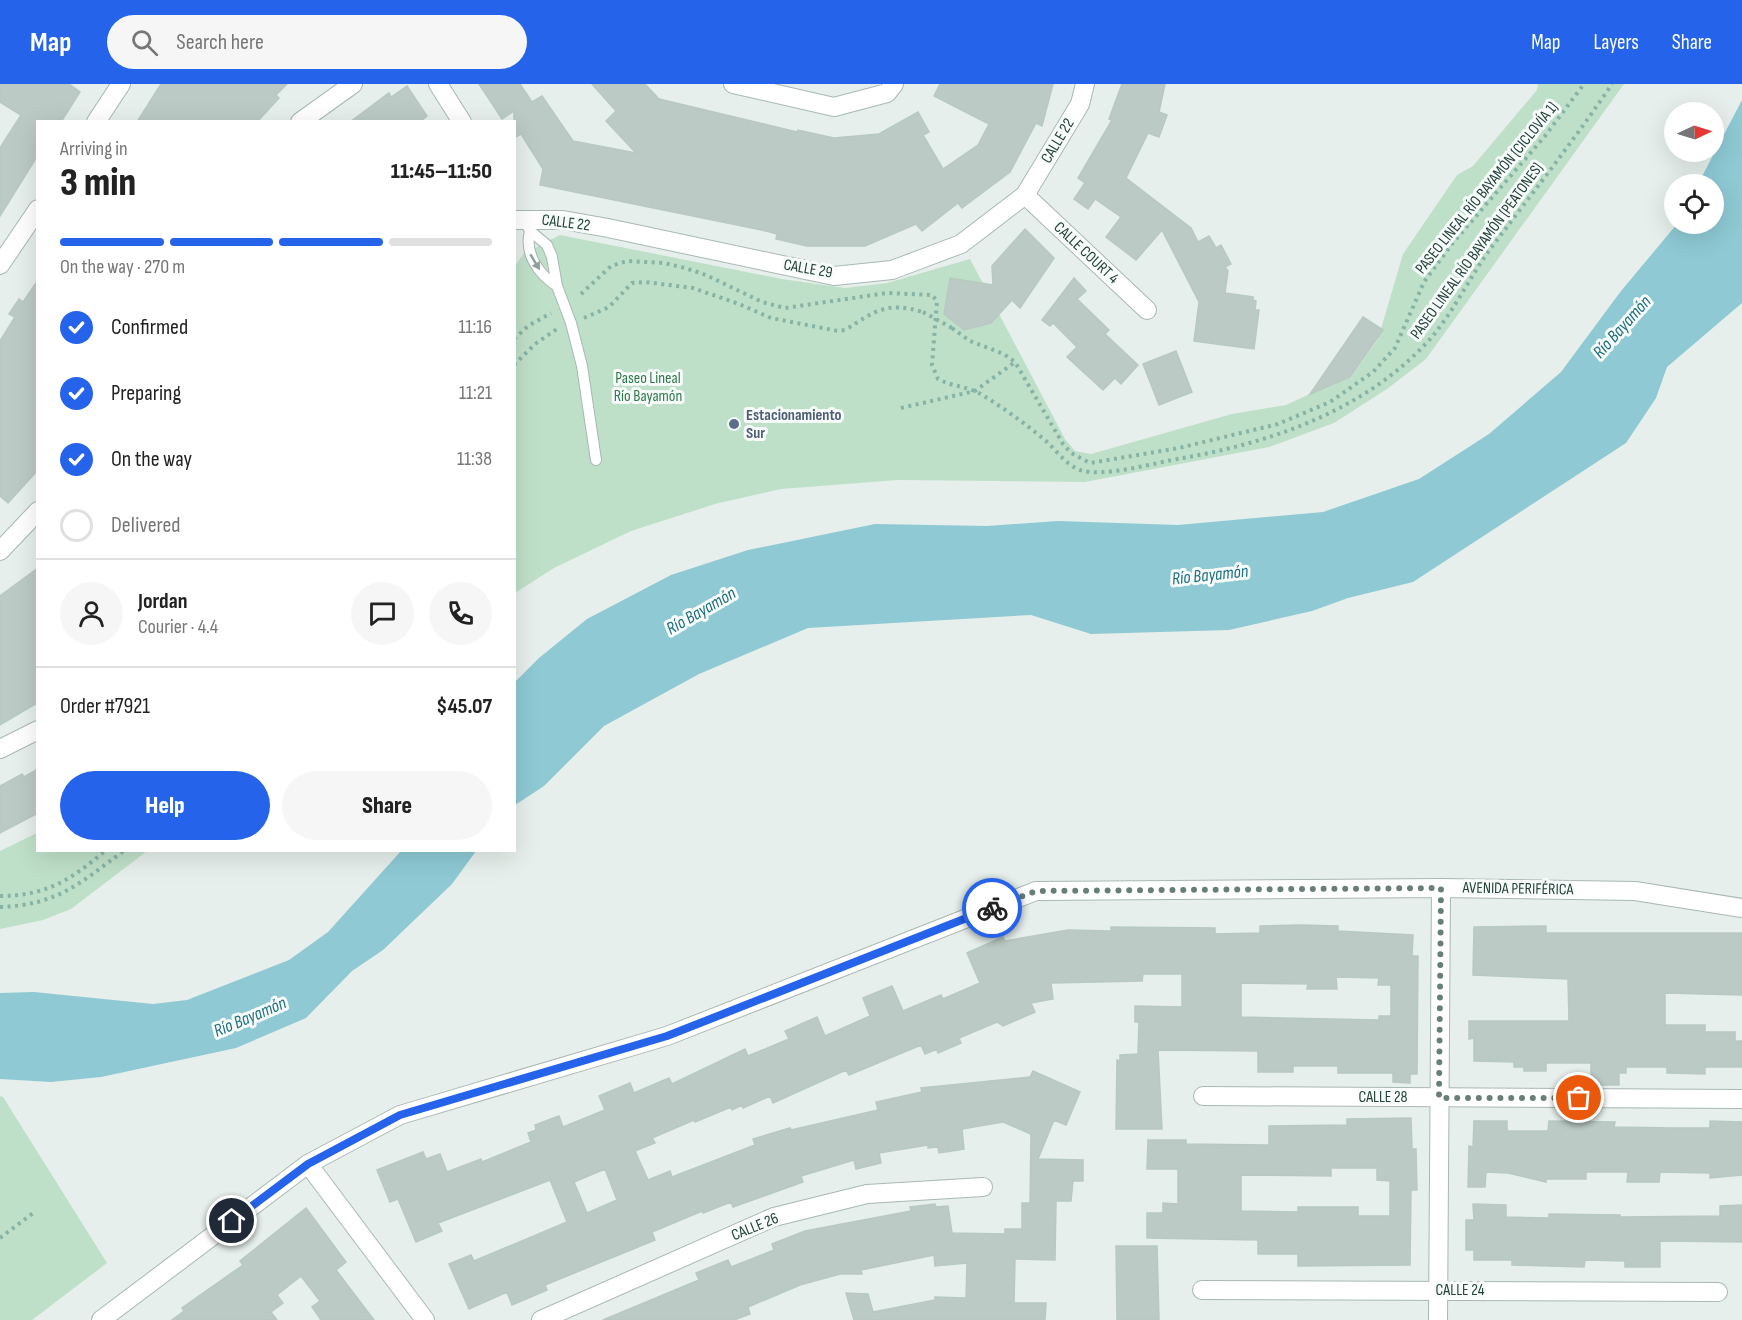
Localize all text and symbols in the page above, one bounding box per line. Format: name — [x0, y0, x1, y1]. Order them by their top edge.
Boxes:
search box — [107, 15, 527, 69]
text: Map — [30, 26, 71, 59]
icon: search — [128, 26, 161, 59]
text: Search here — [176, 29, 264, 56]
text: Map — [1531, 30, 1560, 55]
text: Layers — [1593, 30, 1639, 55]
text: Share — [1672, 30, 1712, 55]
street label: PASEO LINEAL RÍO BAYAMÓN (CICLOVÍA 1) — [1412, 98, 1562, 278]
north arrow — [1664, 102, 1724, 162]
map controls — [1664, 102, 1724, 234]
street label: CALLE 22 — [1037, 115, 1079, 167]
text: Arriving in — [60, 137, 128, 161]
text: 11:45–11:50 — [391, 158, 492, 185]
street label: PASEO LINEAL RÍO BAYAMÓN (PEATONES) — [1407, 159, 1547, 343]
text: 3 min — [60, 160, 136, 207]
button: locate — [1664, 174, 1724, 234]
street label: CALLE 22 — [541, 211, 591, 235]
street label: CALLE COURT 4 — [1050, 218, 1123, 288]
one-way arrow — [529, 254, 540, 270]
text: On the way · 270 m — [60, 255, 185, 279]
street label: CALLE 29 — [782, 255, 834, 283]
water label: Río Bayamón — [1589, 291, 1656, 363]
icon: check — [60, 311, 93, 344]
text: Confirmed — [111, 314, 188, 341]
text: 11:16 — [458, 315, 492, 339]
park label: Paseo Lineal Río Bayamón — [614, 369, 682, 406]
icon: check — [60, 377, 93, 410]
text: Preparing — [111, 380, 181, 407]
text: 11:21 — [459, 381, 492, 405]
place label: Estacionamiento Sur — [746, 406, 842, 443]
marker: Estacionamiento Sur — [727, 417, 741, 431]
icon: check — [60, 443, 93, 476]
text: On the way — [111, 446, 192, 473]
text: 11:38 — [457, 447, 492, 471]
text: Delivered — [111, 512, 180, 539]
water label: Río Bayamón — [1171, 560, 1250, 589]
button: person — [60, 582, 123, 645]
button: chat — [351, 582, 414, 645]
button: phone — [429, 582, 492, 645]
water label: Río Bayamón — [663, 582, 740, 639]
text: Jordan — [138, 588, 187, 615]
text: Courier · 4.4 — [138, 615, 218, 639]
text: Order #7921 — [60, 693, 150, 720]
text: $45.07 — [436, 693, 492, 720]
button: Help — [60, 771, 270, 840]
button: Share — [282, 771, 492, 840]
courier — [962, 878, 1022, 938]
street label: AVENIDA PERIFÉRICA — [1461, 879, 1574, 899]
icon: bike — [976, 892, 1009, 925]
water label: Río Bayamón — [211, 992, 290, 1042]
pin — [1553, 1072, 1604, 1123]
icon: bag — [1562, 1081, 1595, 1114]
street label: CALLE 28 — [1358, 1088, 1408, 1107]
pin — [206, 1195, 257, 1246]
icon: home — [215, 1204, 248, 1237]
street label: CALLE 26 — [729, 1209, 781, 1245]
street label: CALLE 24 — [1436, 1281, 1485, 1300]

